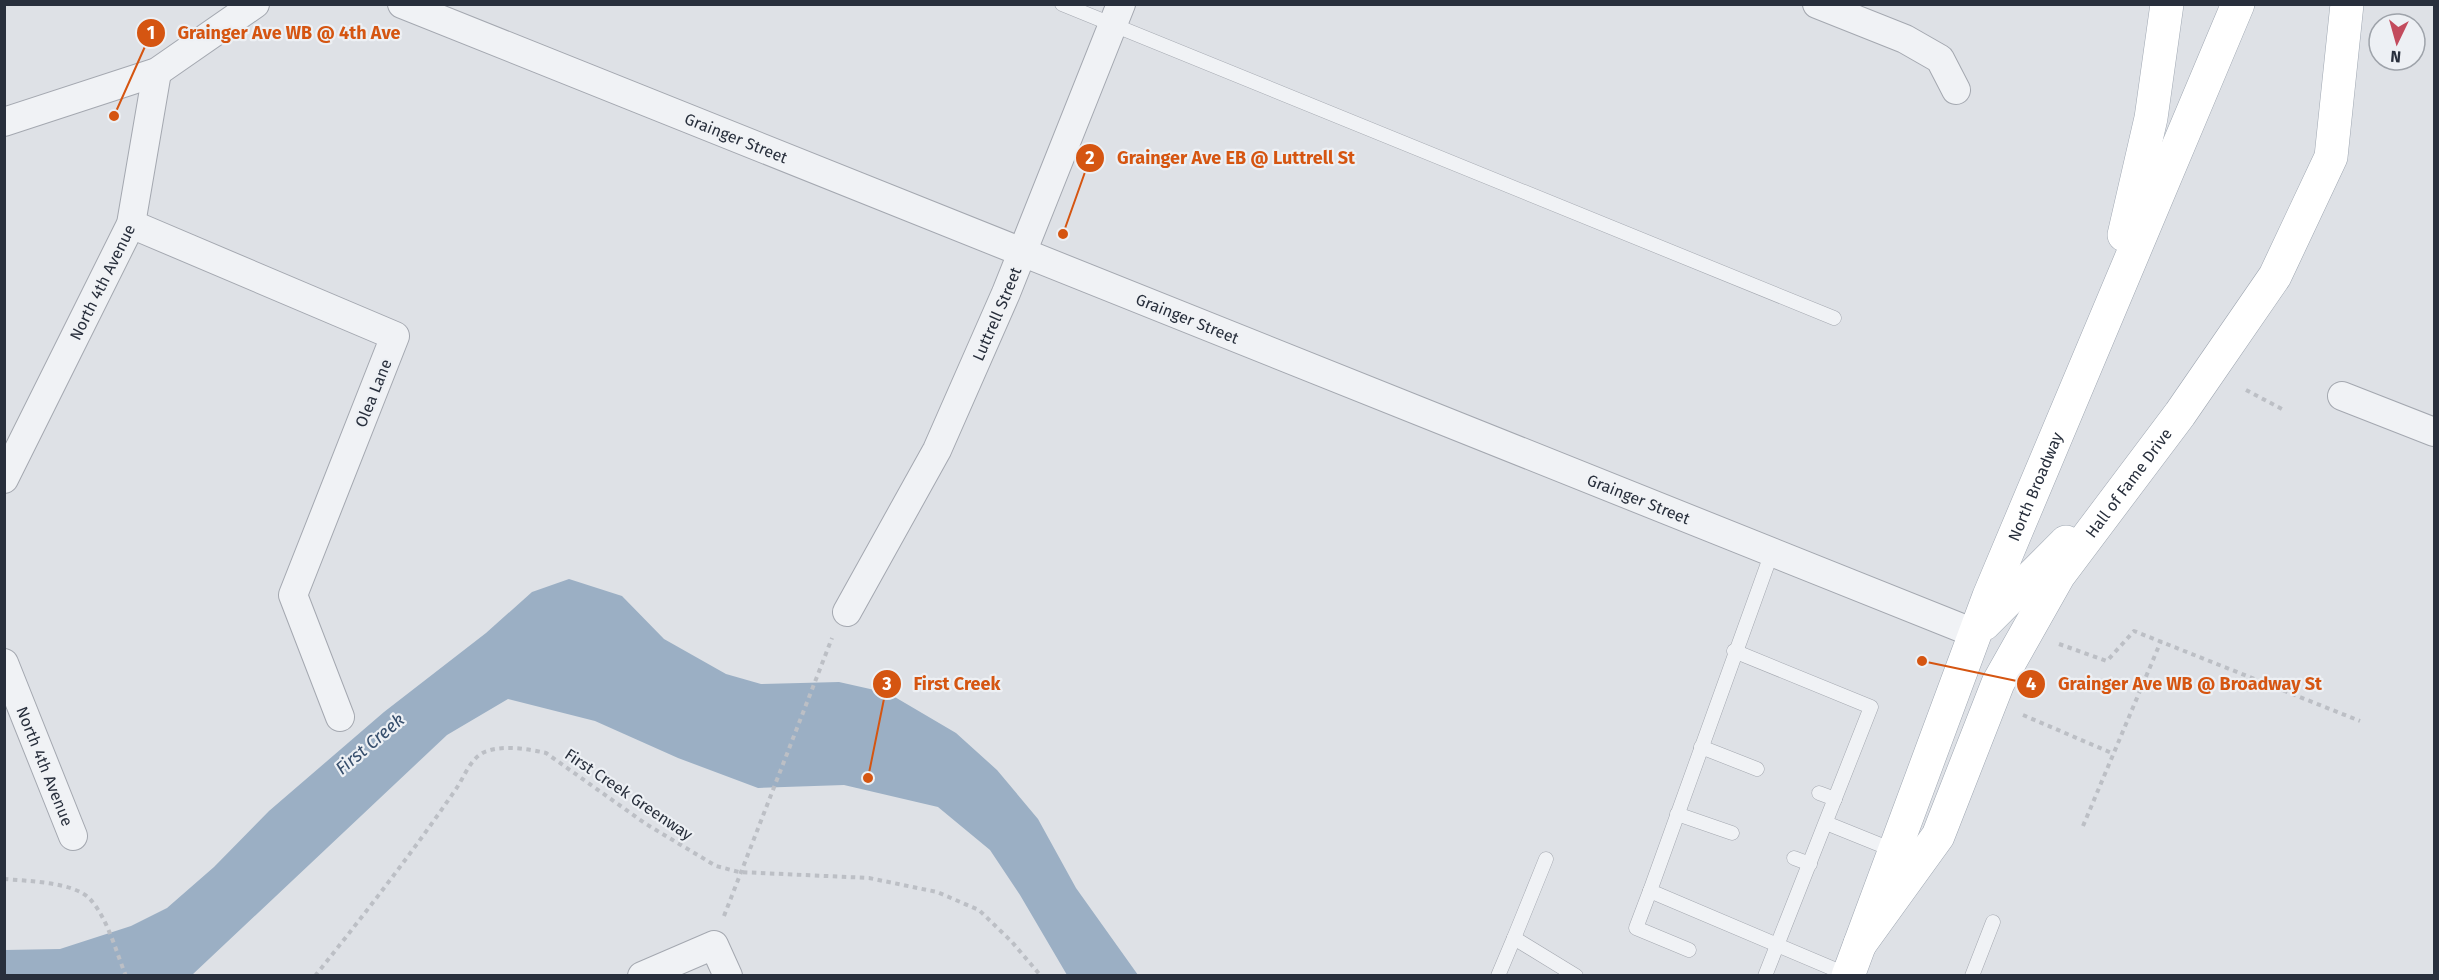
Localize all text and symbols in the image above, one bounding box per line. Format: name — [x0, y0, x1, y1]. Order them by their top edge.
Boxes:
north arrow — [2367, 12, 2427, 72]
callout: Grainger Ave WB @ 4th Ave — [136, 15, 413, 51]
text: 1 — [147, 22, 155, 44]
text: Grainger Ave WB @ 4th Ave — [177, 22, 401, 44]
text: N — [2390, 47, 2402, 66]
street label: Grainger Street — [682, 109, 790, 167]
callout: Grainger Ave EB @ Luttrell St — [1075, 140, 1367, 176]
text: 2 — [1085, 147, 1095, 169]
text: Grainger Ave EB @ Luttrell St — [1117, 147, 1356, 169]
street label: North 4th Avenue — [66, 221, 139, 343]
street label: Luttrell Street — [968, 264, 1025, 364]
street label: Grainger Street — [1133, 290, 1242, 348]
street label: Olea Lane — [351, 356, 396, 430]
street label: Hall of Fame Drive — [2081, 425, 2176, 542]
street label: North Broadway — [2004, 429, 2067, 544]
street label: Grainger Street — [1584, 470, 1693, 528]
callout: First Creek — [872, 666, 1013, 702]
callout: Grainger Ave WB @ Broadway St — [2016, 666, 2334, 702]
text: 3 — [881, 673, 892, 695]
text: First Creek — [914, 673, 1001, 695]
text: 4 — [2026, 673, 2036, 695]
text: Grainger Ave WB @ Broadway St — [2058, 673, 2323, 695]
street label: North 4th Avenue — [12, 704, 77, 829]
water label: First Creek — [331, 709, 409, 779]
street label: First Creek Greenway — [561, 745, 696, 844]

